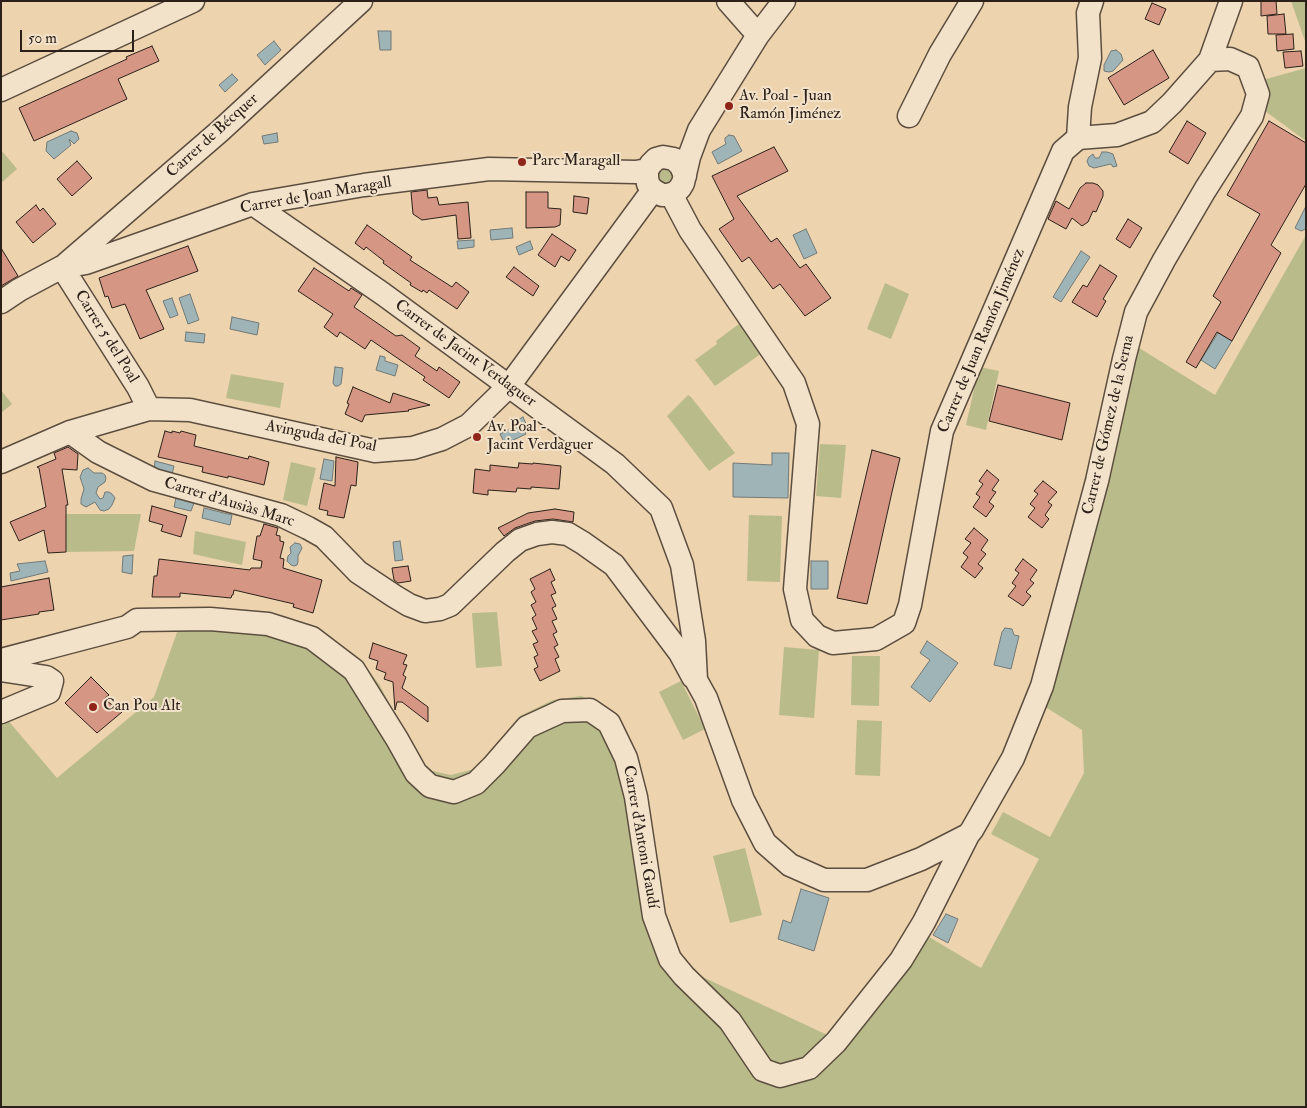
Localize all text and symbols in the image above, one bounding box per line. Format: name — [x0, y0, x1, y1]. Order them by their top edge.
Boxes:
scale bar — [22, 20, 136, 52]
text: 50 m — [28, 29, 57, 48]
place label: Av. Poal - Juan Ramón Jiménez — [739, 87, 841, 125]
street label: Carrer de Bécquer — [163, 90, 263, 182]
marker: Av. Poal - Juan Ramón Jiménez — [723, 100, 735, 112]
place label: Parc Maragall — [532, 152, 620, 172]
marker: Parc Maragall — [516, 156, 528, 168]
street label: Carrer de Joan Maragall — [239, 173, 393, 219]
street label: Carrer de Juan Ramón Jiménez — [934, 246, 1030, 436]
street label: Carrer 5 del Poal — [70, 287, 142, 387]
street label: Carrer de Jacint Verdaguer — [391, 296, 539, 412]
street label: Carrer de Gómez de la Serna — [1079, 333, 1139, 517]
street label: Avinguda del Poal — [264, 417, 378, 457]
place label: Av. Poal - Jacint Verdaguer — [487, 418, 593, 456]
marker: Av. Poal - Jacint Verdaguer — [471, 431, 483, 443]
street label: Carrer d'Ausiàs Marc — [161, 474, 297, 532]
place label: Can Pou Alt — [103, 697, 180, 717]
marker: Can Pou Alt — [87, 701, 99, 713]
street label: Carrer d'Antoni Gaudí — [618, 764, 662, 910]

